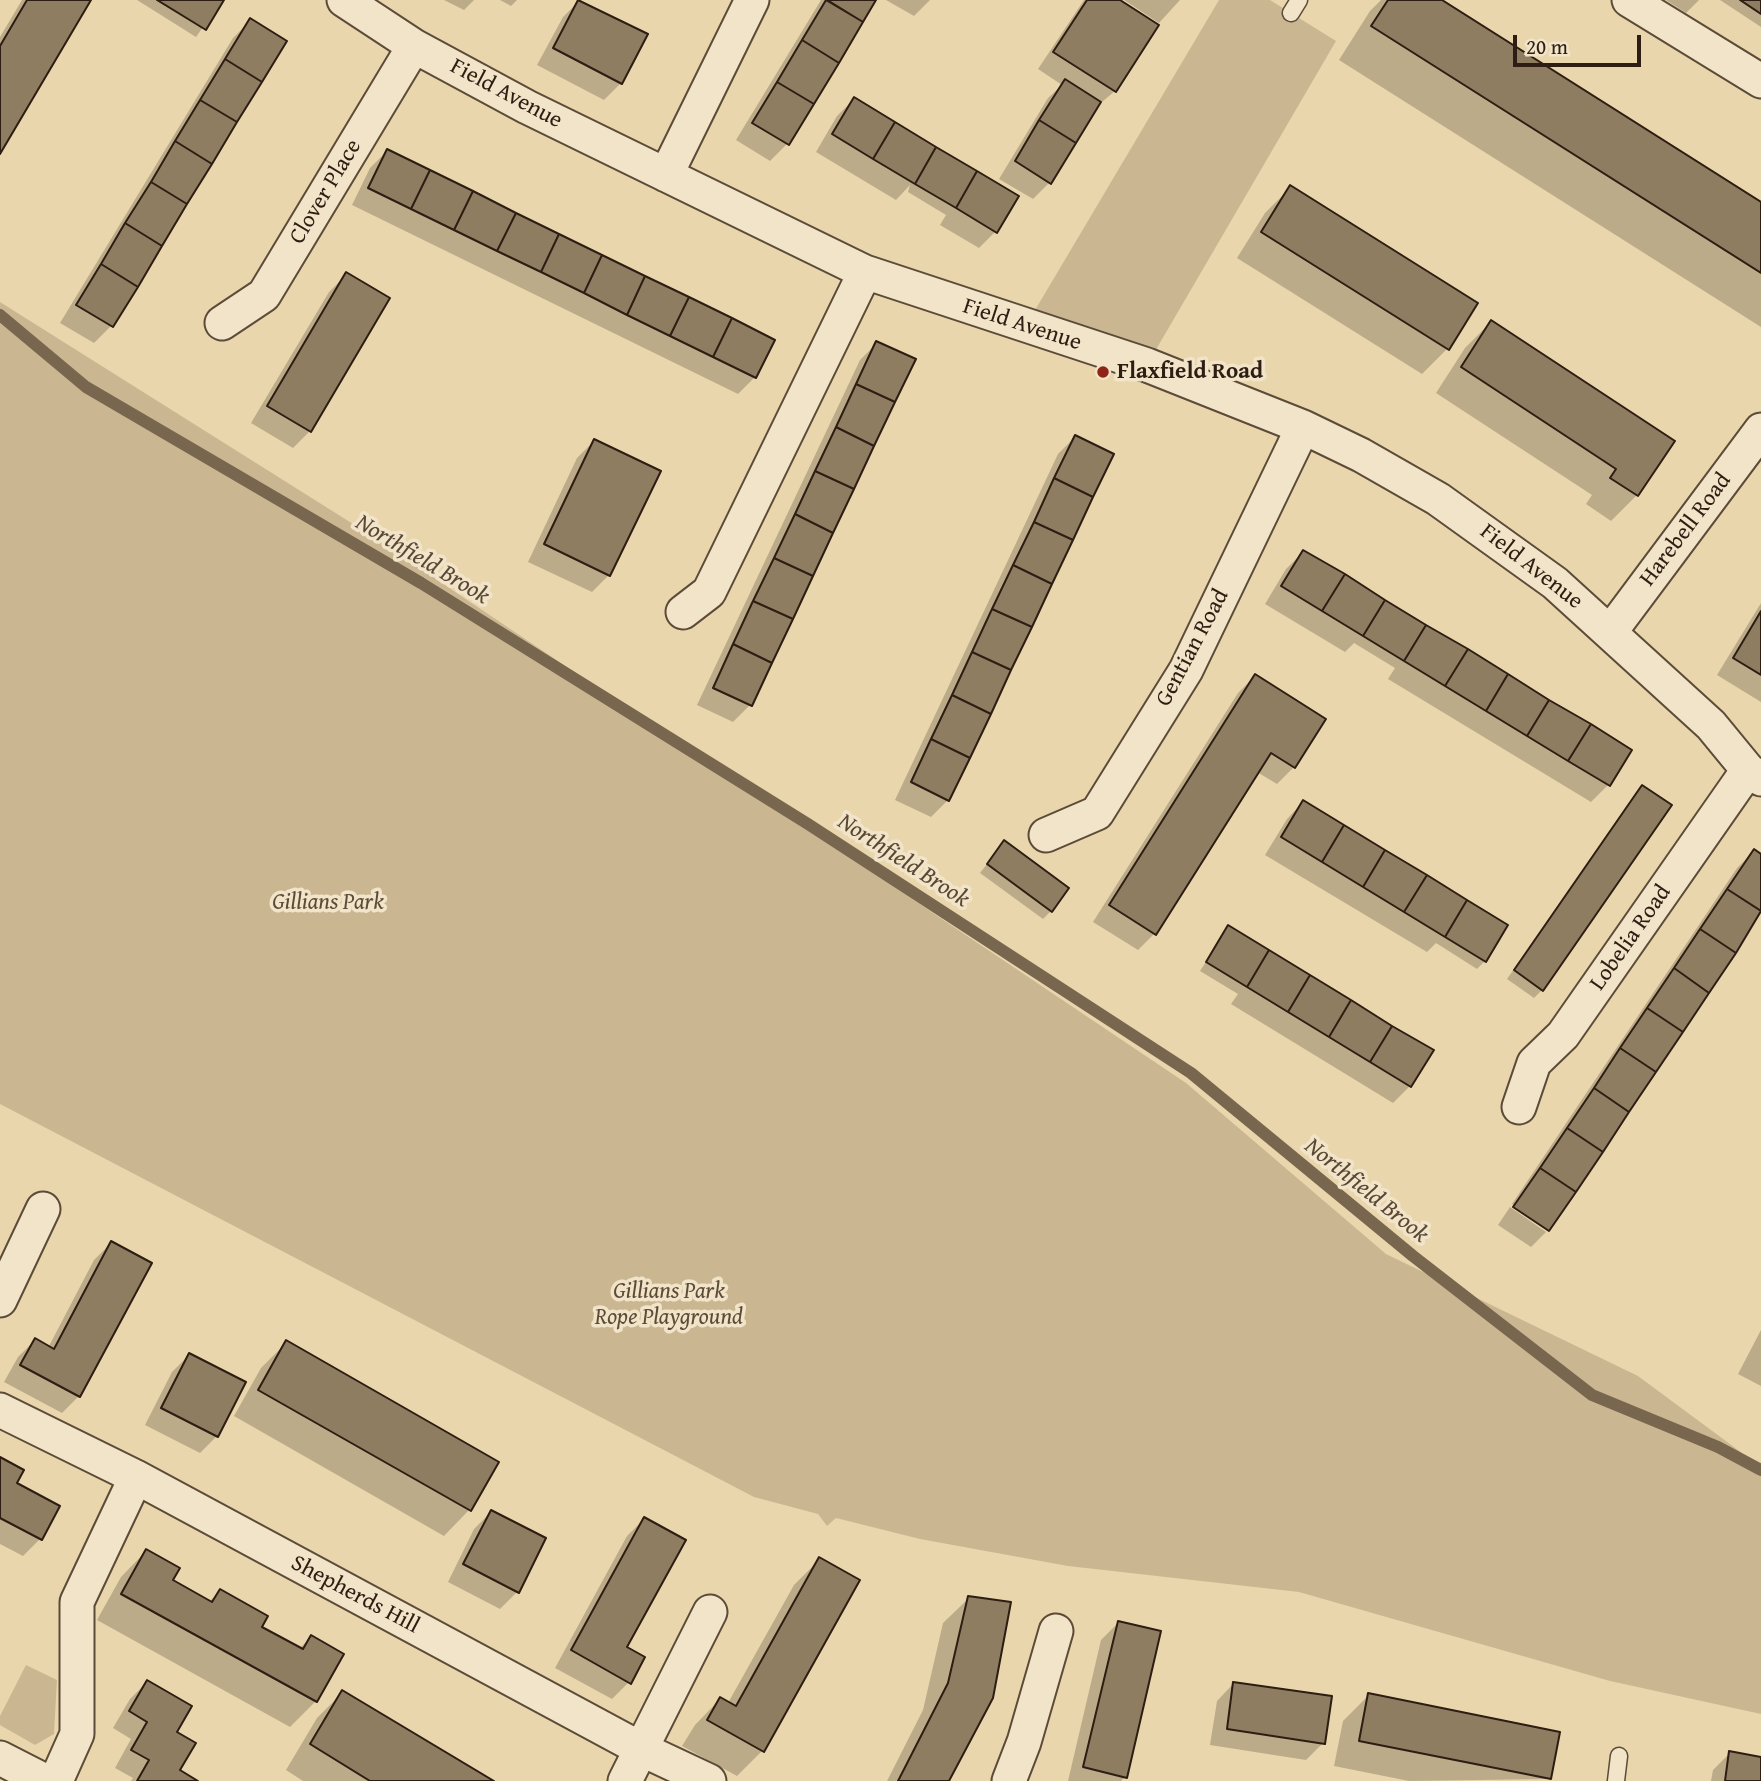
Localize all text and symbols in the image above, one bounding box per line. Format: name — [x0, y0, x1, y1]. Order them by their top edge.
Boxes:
scale bar — [1516, 21, 1644, 65]
text: 20 m — [1526, 31, 1568, 62]
street label: Field Avenue — [445, 53, 567, 135]
street label: Clover Place — [284, 135, 368, 249]
street label: Field Avenue — [959, 293, 1085, 357]
place label: Flaxfield Road — [1117, 358, 1263, 386]
marker: Flaxfield Road — [1095, 364, 1111, 380]
street label: Harebell Road — [1634, 468, 1738, 592]
water label: Northfield Brook — [350, 509, 494, 611]
street label: Field Avenue — [1474, 518, 1588, 616]
street label: Gentian Road — [1151, 585, 1235, 711]
water label: Northfield Brook — [832, 808, 974, 914]
street label: Lobelia Road — [1585, 880, 1677, 996]
park label: Gillians Park — [272, 889, 384, 917]
water label: Northfield Brook — [1298, 1132, 1434, 1250]
park label: Gillians Park Rope Playground — [595, 1278, 743, 1332]
street label: Shepherds Hill — [286, 1550, 424, 1640]

